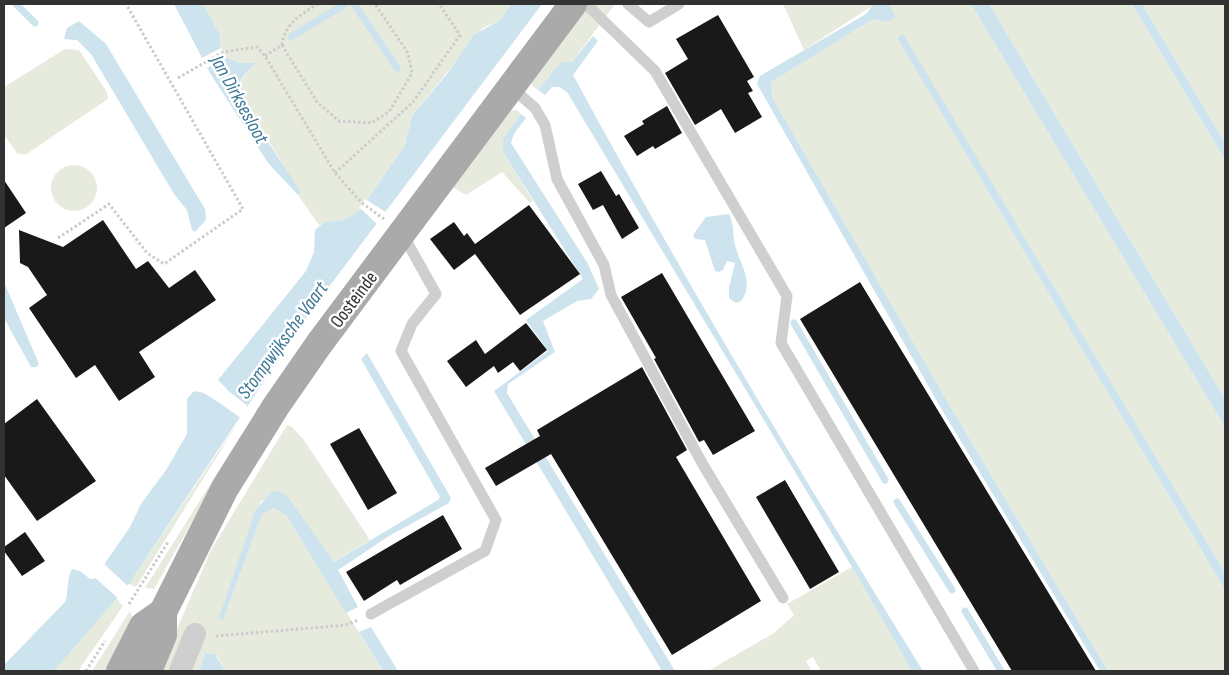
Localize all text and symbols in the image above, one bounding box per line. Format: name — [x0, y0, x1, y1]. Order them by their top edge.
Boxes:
water label: Jan Dirksesloot — [204, 50, 274, 149]
street label: Oosteinde — [326, 267, 383, 333]
water label: Stompwijksche Vaart — [232, 277, 334, 404]

